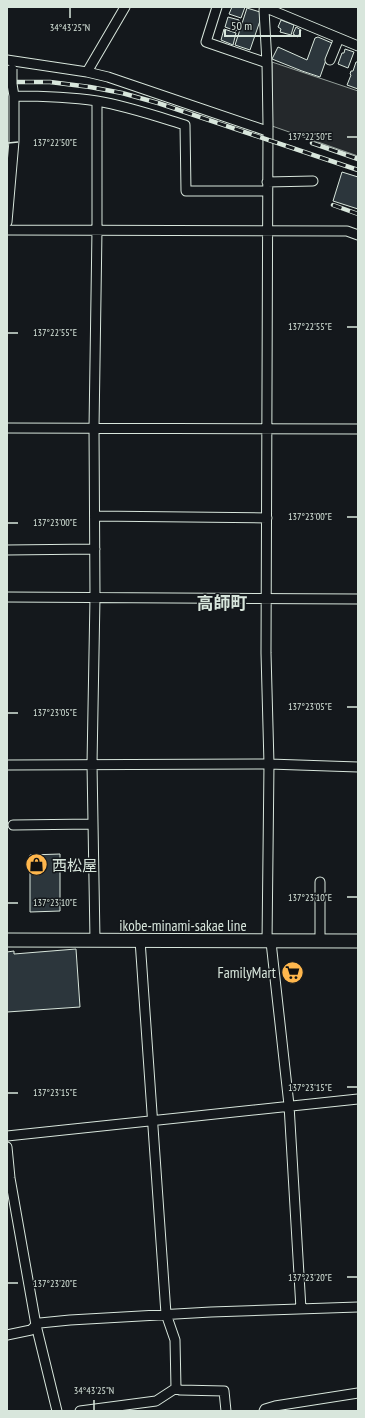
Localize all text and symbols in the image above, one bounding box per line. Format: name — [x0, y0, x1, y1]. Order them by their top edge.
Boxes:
scale bar — [225, 12, 300, 38]
text: 50 m — [231, 18, 252, 33]
text: 34°43'25"N — [50, 21, 90, 34]
text: 137°22'50"E — [288, 130, 332, 143]
text: 137°22'50"E — [33, 136, 77, 149]
text: 137°22'55"E — [288, 320, 332, 333]
text: 137°22'55"E — [33, 326, 77, 339]
text: 137°23'00"E — [288, 510, 332, 523]
text: 137°23'00"E — [33, 516, 77, 529]
district label: 高師町 — [197, 592, 248, 614]
text: 137°23'05"E — [288, 700, 332, 713]
text: 137°23'05"E — [33, 706, 77, 719]
shop icon: 西松屋 — [24, 852, 50, 878]
place label: 西松屋 — [52, 856, 97, 875]
text: 137°23'10"E — [288, 891, 332, 904]
text: 137°23'10"E — [33, 896, 77, 909]
street label: ikobe-minami-sakae line — [119, 916, 247, 935]
supermarket icon: FamilyMart — [279, 959, 305, 985]
place label: FamilyMart — [217, 963, 276, 982]
text: 137°23'15"E — [288, 1081, 332, 1094]
text: 137°23'15"E — [33, 1086, 77, 1099]
text: 137°23'20"E — [288, 1271, 332, 1284]
text: 137°23'20"E — [33, 1277, 77, 1290]
text: 34°43'25"N — [74, 1384, 114, 1397]

